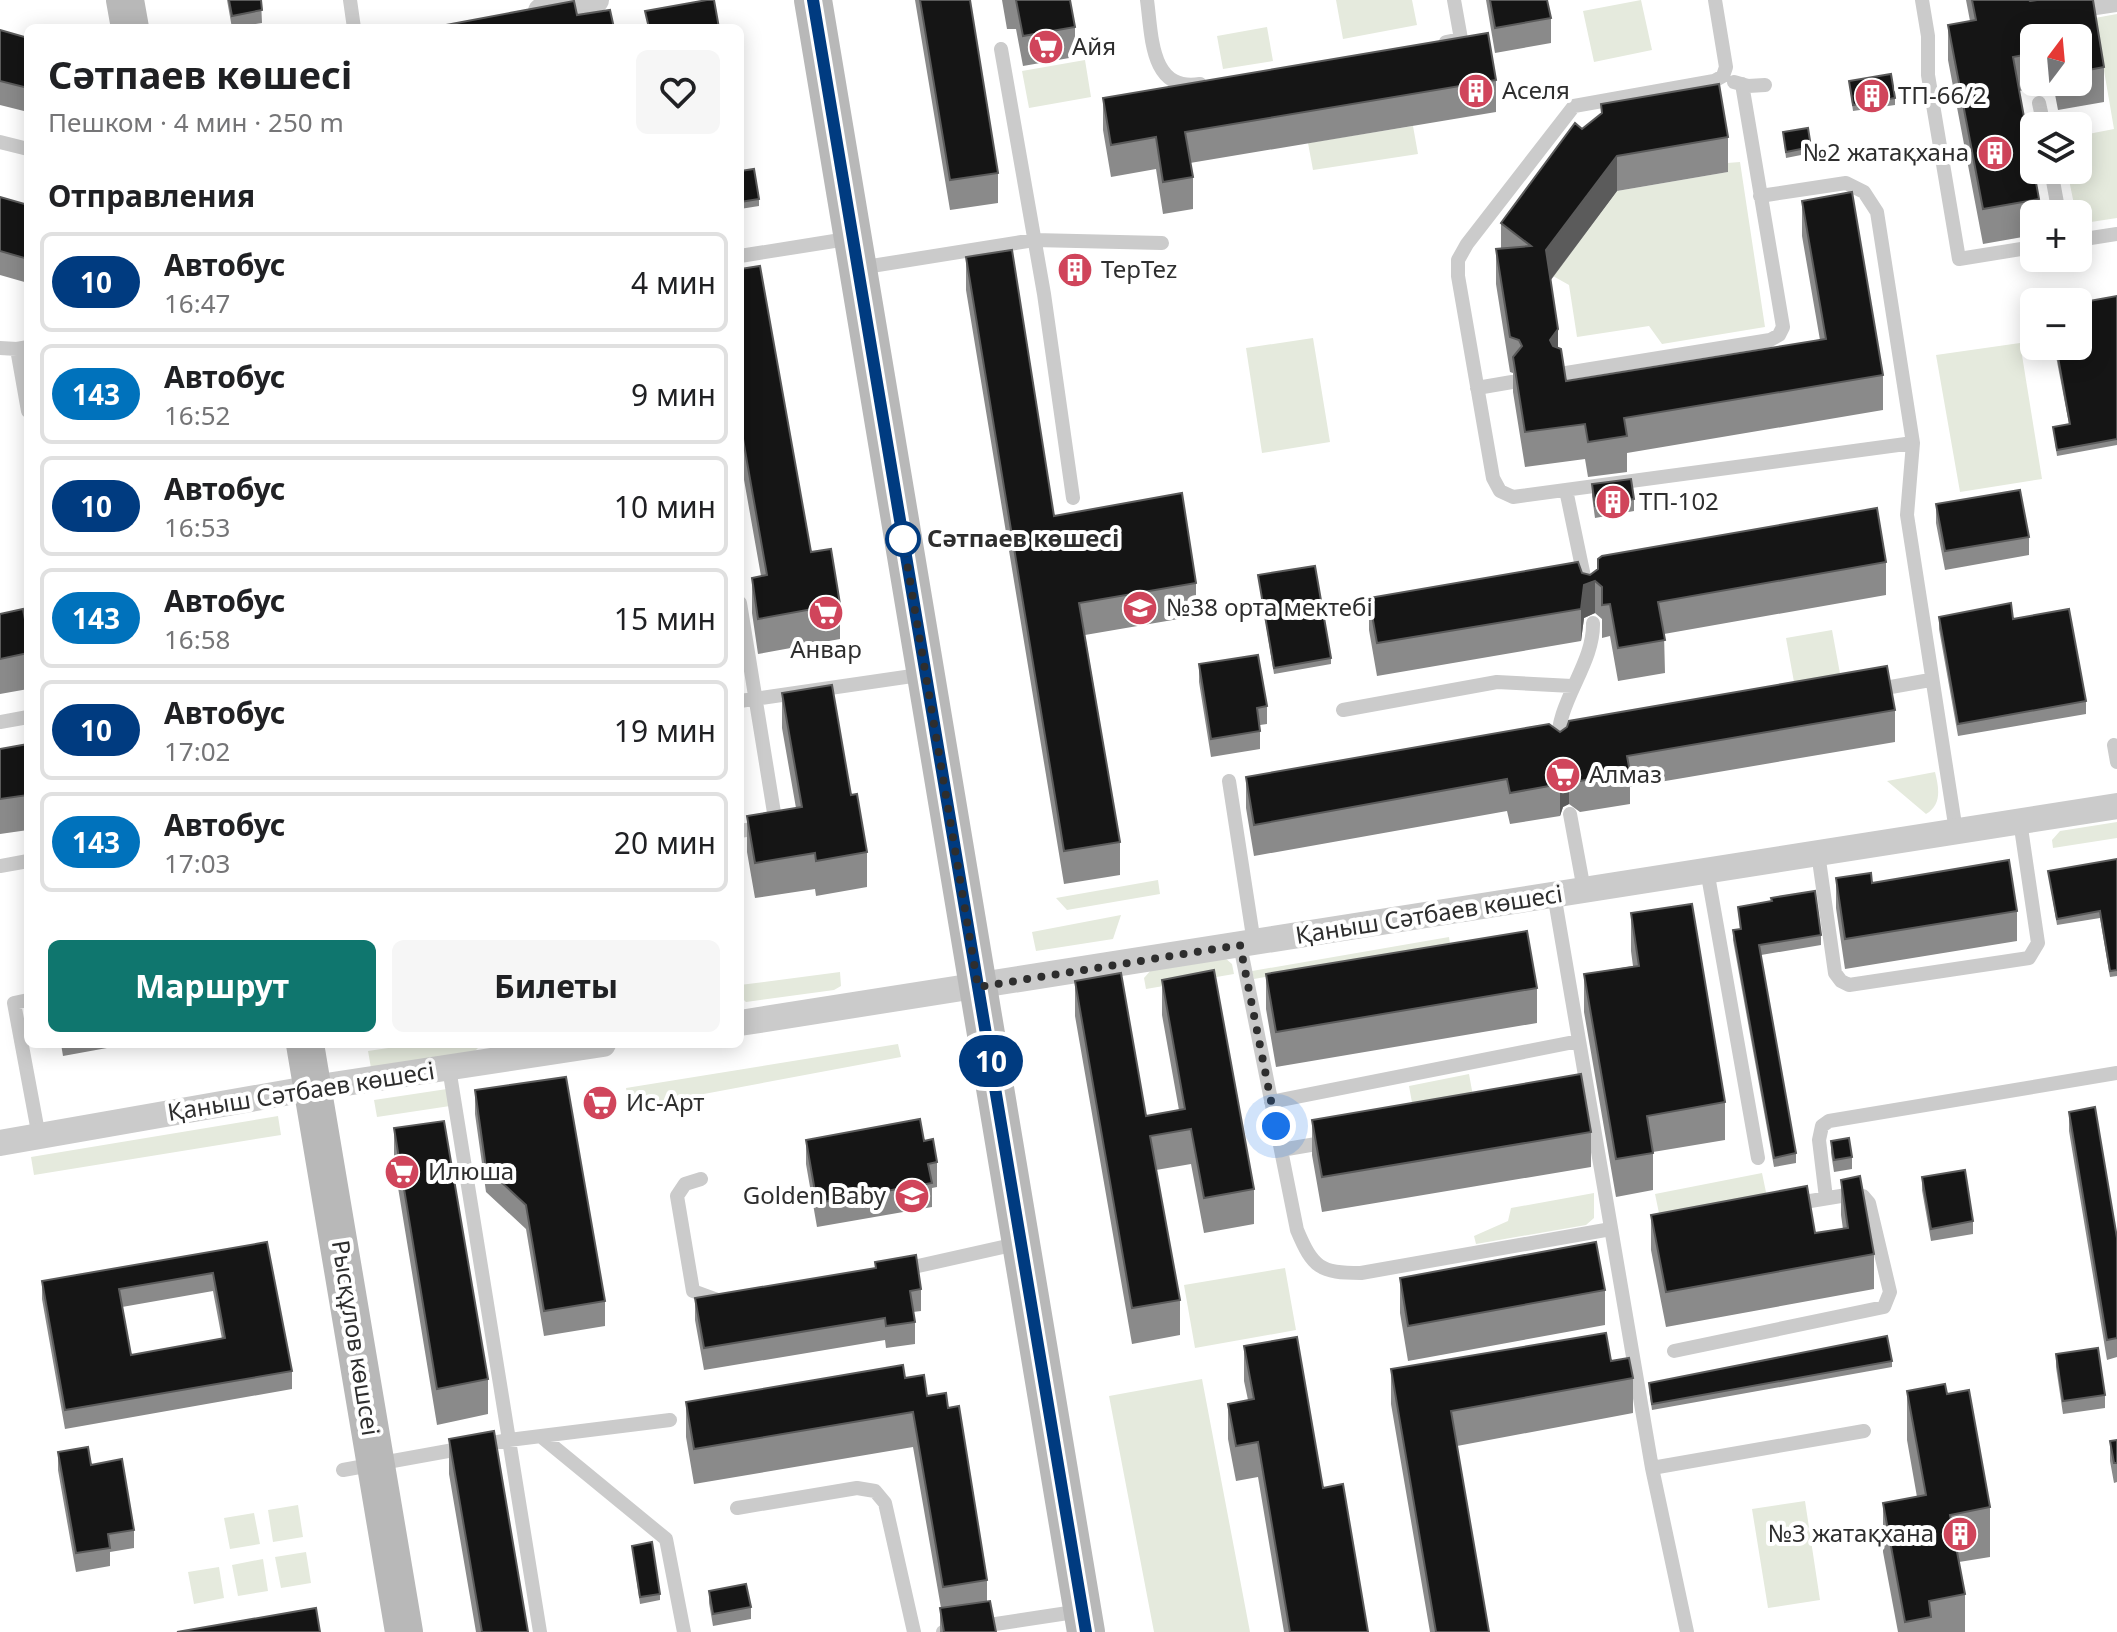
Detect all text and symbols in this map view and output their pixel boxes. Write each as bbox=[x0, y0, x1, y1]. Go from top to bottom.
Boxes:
north arrow bbox=[2020, 24, 2092, 96]
map controls bbox=[2020, 24, 2092, 360]
supermarket icon: Айя bbox=[1027, 28, 1065, 66]
place label: Айя bbox=[1072, 29, 1116, 62]
text: Сәтпаев көшесі bbox=[48, 48, 353, 100]
button: heart bbox=[636, 50, 720, 134]
building icon: Аселя bbox=[1457, 72, 1495, 110]
place label: Аселя bbox=[1502, 73, 1570, 106]
building icon: ТП-66/2 bbox=[1853, 77, 1891, 115]
place label: ТП-66/2 bbox=[1898, 78, 1987, 111]
text: Пешком · 4 мин · 250 m bbox=[48, 104, 344, 140]
button: layers bbox=[2020, 112, 2092, 184]
building icon: №2 жатақхана bbox=[1976, 134, 2014, 172]
place label: №2 жатақхана bbox=[1803, 135, 1969, 168]
text: Отправления bbox=[48, 175, 255, 216]
button: + bbox=[2020, 200, 2092, 272]
text: Автобус bbox=[164, 244, 286, 285]
building icon: TepTez bbox=[1056, 251, 1094, 289]
place label: TepTez bbox=[1101, 252, 1177, 285]
text: 4 мин bbox=[631, 262, 716, 303]
text: 10 bbox=[80, 263, 112, 301]
text: 16:47 bbox=[164, 285, 230, 321]
button: − bbox=[2020, 288, 2092, 360]
text: Автобус bbox=[164, 356, 286, 397]
text: 9 мин bbox=[631, 374, 716, 415]
text: 143 bbox=[72, 375, 120, 413]
text: 16:52 bbox=[164, 397, 230, 433]
text: Автобус bbox=[164, 468, 286, 509]
building icon: ТП-102 bbox=[1594, 483, 1632, 521]
place label: ТП-102 bbox=[1639, 484, 1719, 517]
text: 10 мин bbox=[614, 486, 716, 527]
text: 10 bbox=[80, 487, 112, 525]
text: 16:53 bbox=[164, 509, 230, 545]
place label: Сәтпаев көшесі bbox=[927, 521, 1119, 554]
marker: Сәтпаев көшесі bbox=[886, 522, 920, 556]
text: Автобус bbox=[164, 580, 286, 621]
school or university icon: №38 орта мектебі bbox=[1121, 589, 1159, 627]
place label: №38 орта мектебі bbox=[1166, 590, 1373, 623]
supermarket icon: Анвар bbox=[807, 594, 845, 632]
text: 15 мин bbox=[614, 598, 716, 639]
text: 143 bbox=[72, 599, 120, 637]
text: 16:58 bbox=[164, 621, 230, 657]
place label: Анвар bbox=[790, 632, 862, 665]
text: Автобус bbox=[164, 692, 286, 733]
text: 19 мин bbox=[614, 710, 716, 751]
text: 10 bbox=[80, 711, 112, 749]
text: 17:02 bbox=[164, 733, 230, 769]
supermarket icon: Алмаз bbox=[1544, 756, 1582, 794]
place label: Алмаз bbox=[1589, 757, 1662, 790]
text: Автобус bbox=[164, 804, 286, 845]
text: 20 мин bbox=[614, 822, 716, 863]
text: 143 bbox=[72, 823, 120, 861]
text: 17:03 bbox=[164, 845, 230, 881]
street label: Қаныш Сәтбаев көшесі bbox=[1293, 876, 1565, 951]
button: Маршрут bbox=[48, 940, 376, 1032]
button: Билеты bbox=[392, 940, 720, 1032]
line badge: 10 bbox=[955, 1035, 1027, 1087]
text: 10 bbox=[975, 1042, 1007, 1080]
street label: Қаныш Сәтбаев көшесі bbox=[165, 1053, 437, 1128]
supermarket icon: Ис-Арт bbox=[581, 1084, 619, 1122]
place label: Ис-Арт bbox=[626, 1085, 705, 1118]
your location bbox=[1256, 1106, 1296, 1146]
supermarket icon: Илюша bbox=[383, 1153, 421, 1191]
place label: Илюша bbox=[428, 1154, 514, 1187]
school or university icon: Golden Baby bbox=[893, 1177, 931, 1215]
place label: Golden Baby bbox=[743, 1178, 887, 1211]
street label: Рысқұлов көшсеі bbox=[325, 1238, 388, 1438]
building icon: №3 жатақхана bbox=[1941, 1515, 1979, 1553]
place label: №3 жатақхана bbox=[1768, 1516, 1934, 1549]

